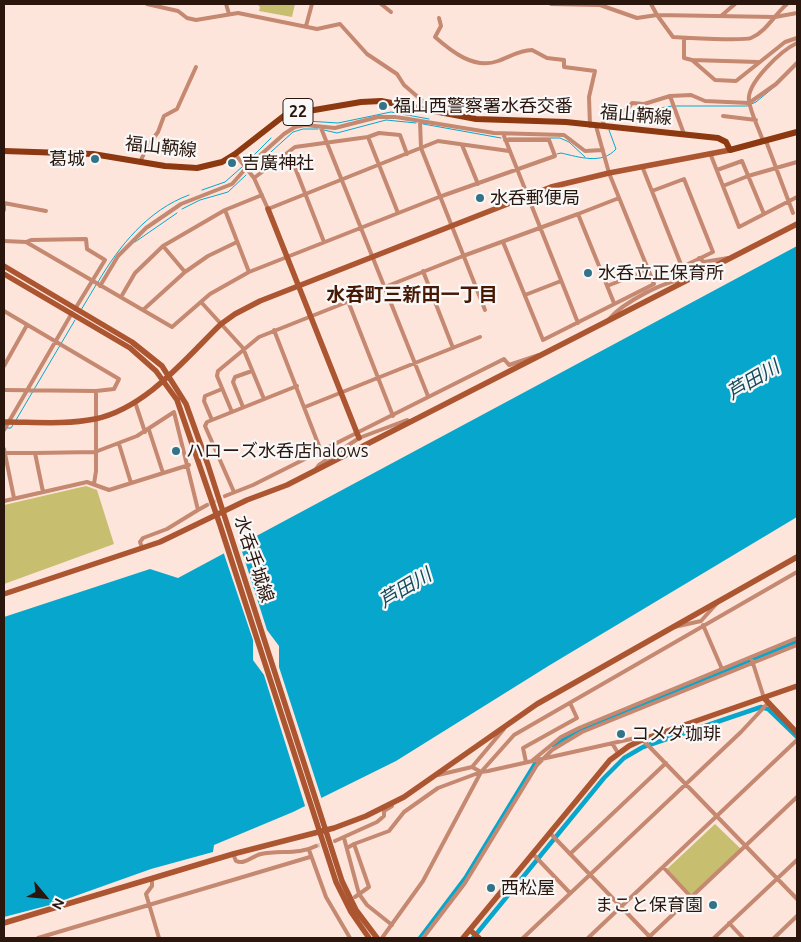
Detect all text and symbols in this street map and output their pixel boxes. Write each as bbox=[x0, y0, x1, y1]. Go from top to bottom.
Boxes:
place label: 福山西警察署水呑交番 bbox=[393, 95, 573, 117]
road number: 22 bbox=[283, 98, 313, 125]
marker: 福山西警察署水呑交番 bbox=[377, 100, 389, 112]
street label: 福山鞆線 bbox=[599, 101, 673, 129]
street label: 福山鞆線 bbox=[124, 132, 198, 162]
place label: 葛城 bbox=[49, 148, 85, 170]
place label: 吉廣神社 bbox=[242, 152, 314, 174]
marker: 葛城 bbox=[89, 153, 101, 165]
marker: 吉廣神社 bbox=[226, 157, 238, 169]
place label: 水呑郵便局 bbox=[490, 187, 580, 209]
marker: 水呑郵便局 bbox=[474, 192, 486, 204]
place label: 水呑立正保育所 bbox=[598, 262, 724, 284]
marker: 水呑立正保育所 bbox=[582, 267, 594, 279]
district label: 水呑町三新田一丁目 bbox=[327, 284, 497, 306]
water label: 芦田川 bbox=[723, 356, 783, 404]
place label: ハローズ水呑店halows bbox=[186, 440, 369, 462]
marker: ハローズ水呑店halows bbox=[170, 445, 182, 457]
street label: 水呑手城線 bbox=[230, 513, 278, 605]
water label: 芦田川 bbox=[375, 564, 435, 612]
place label: コメダ珈琲 bbox=[631, 723, 721, 745]
marker: コメダ珈琲 bbox=[615, 728, 627, 740]
north arrow bbox=[20, 872, 70, 922]
place label: 西松屋 bbox=[501, 877, 555, 899]
marker: 西松屋 bbox=[485, 882, 497, 894]
place label: まこと保育園 bbox=[595, 894, 703, 916]
text: N bbox=[49, 896, 68, 912]
marker: まこと保育園 bbox=[707, 899, 719, 911]

